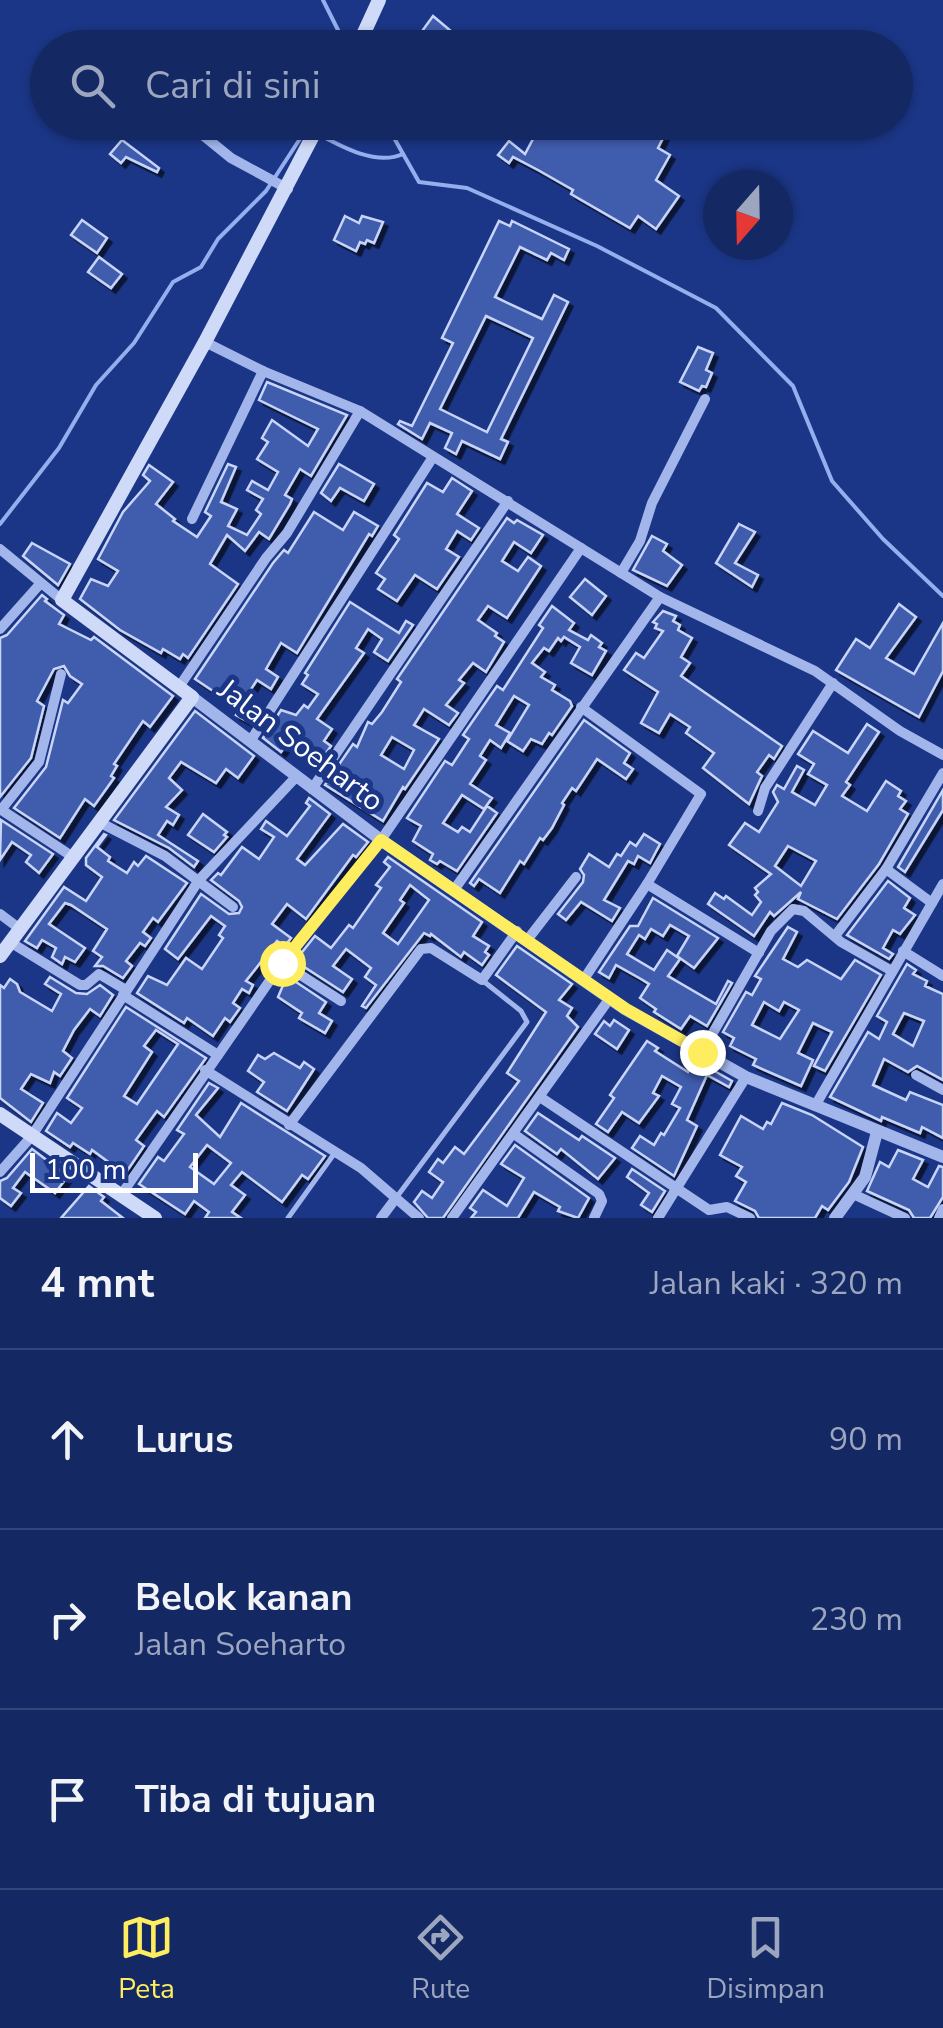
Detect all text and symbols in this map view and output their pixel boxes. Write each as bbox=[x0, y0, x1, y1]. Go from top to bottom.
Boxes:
search box bbox=[30, 30, 913, 140]
icon: search bbox=[65, 58, 120, 113]
text: Cari di sini bbox=[145, 60, 321, 111]
north arrow bbox=[703, 170, 793, 260]
street label: Jalan Soeharto bbox=[209, 669, 392, 821]
route start bbox=[260, 941, 306, 987]
route end bbox=[680, 1030, 726, 1076]
scale bar bbox=[30, 1148, 198, 1192]
text: 100 m bbox=[45, 1151, 127, 1189]
text: 4 mnt bbox=[40, 1255, 154, 1312]
text: Jalan kaki · 320 m bbox=[650, 1262, 903, 1305]
icon: ahead bbox=[40, 1412, 95, 1467]
text: Lurus bbox=[135, 1414, 233, 1465]
text: 90 m bbox=[829, 1418, 903, 1461]
text: Belok kanan bbox=[135, 1572, 352, 1623]
icon: right bbox=[40, 1592, 95, 1647]
text: 230 m bbox=[810, 1598, 903, 1641]
text: Jalan Soeharto bbox=[135, 1623, 346, 1666]
icon: arrive bbox=[40, 1772, 95, 1827]
text: Tiba di tujuan bbox=[135, 1774, 376, 1825]
tab: Peta bbox=[118, 1910, 175, 2008]
tab: Rute bbox=[411, 1910, 470, 2008]
tab: Disimpan bbox=[707, 1910, 825, 2008]

